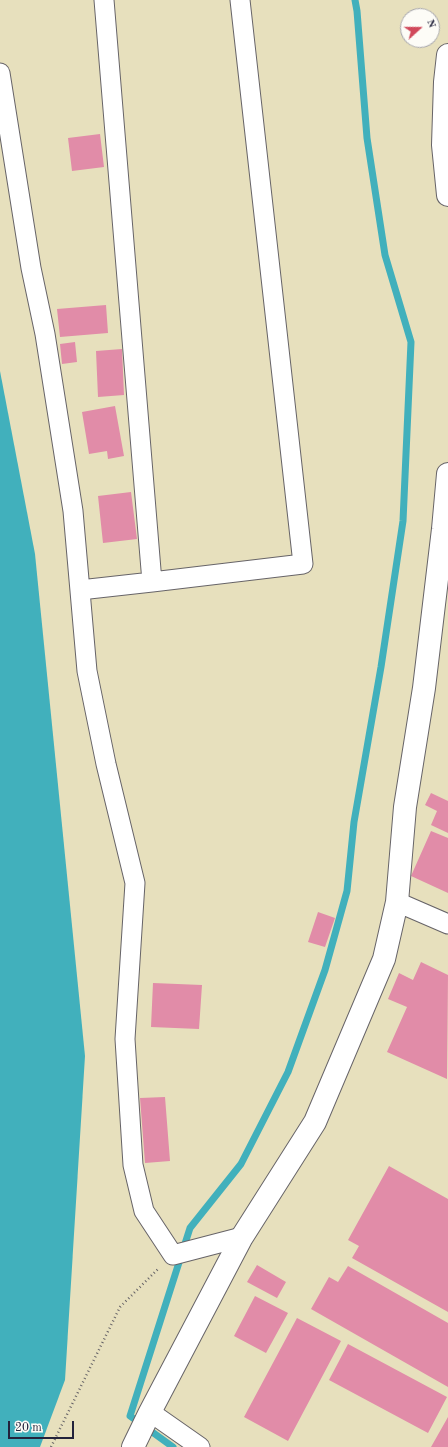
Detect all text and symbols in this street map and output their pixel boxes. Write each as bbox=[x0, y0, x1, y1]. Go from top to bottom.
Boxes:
north arrow bbox=[400, 8, 440, 48]
text: N bbox=[424, 18, 437, 30]
scale bar bbox=[10, 1413, 76, 1439]
text: 20 m bbox=[15, 1422, 42, 1434]

